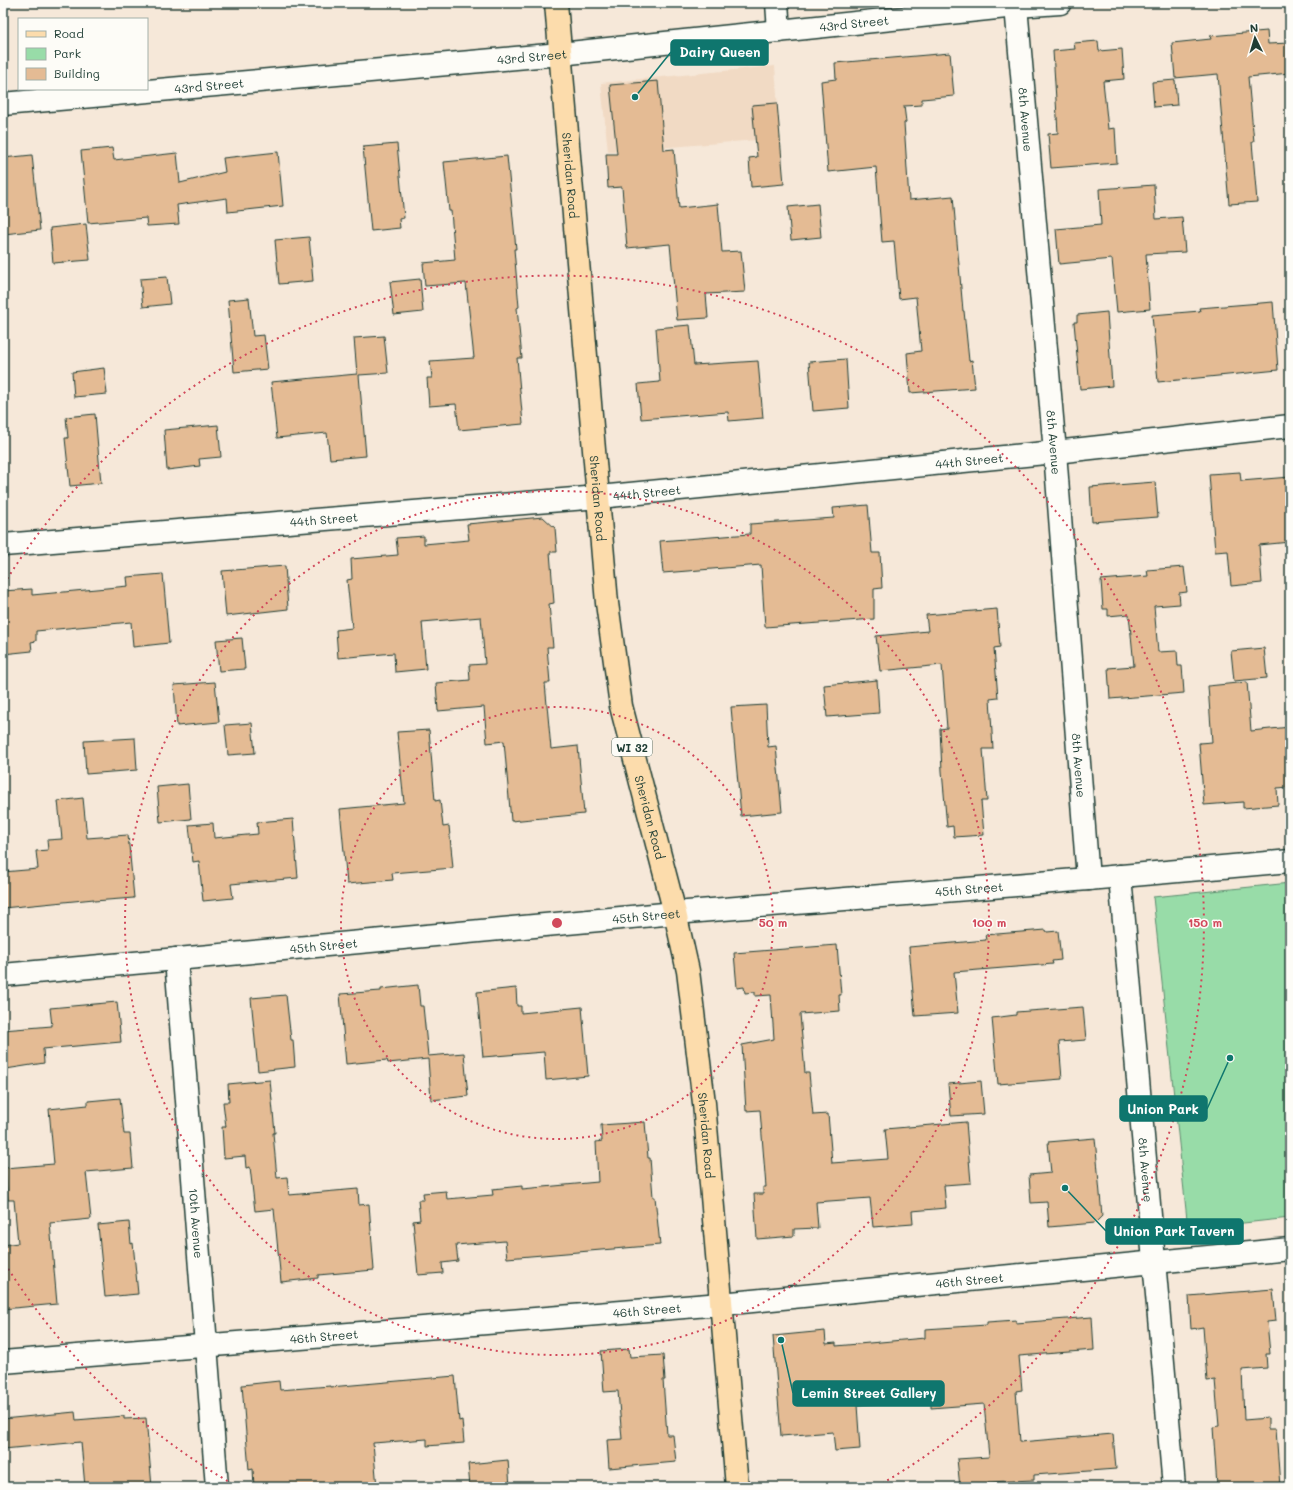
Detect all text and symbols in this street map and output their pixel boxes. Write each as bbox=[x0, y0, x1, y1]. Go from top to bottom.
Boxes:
street label: 43rd Street bbox=[819, 11, 890, 35]
legend bbox=[18, 18, 148, 90]
north arrow bbox=[1235, 18, 1275, 58]
text: N bbox=[1249, 20, 1259, 35]
text: Road bbox=[54, 25, 84, 41]
callout: Dairy Queen bbox=[671, 40, 768, 65]
text: Dairy Queen bbox=[679, 43, 761, 61]
text: Park bbox=[54, 45, 81, 61]
street label: 43rd Street bbox=[496, 45, 567, 68]
text: Building bbox=[54, 65, 100, 81]
street label: 43rd Street bbox=[174, 74, 245, 97]
street label: 8th Avenue bbox=[1015, 87, 1037, 153]
street label: Sheridan Road bbox=[559, 132, 582, 219]
street label: 8th Avenue bbox=[1043, 409, 1065, 475]
street label: 44th Street bbox=[935, 449, 1004, 472]
street label: Sheridan Road bbox=[586, 455, 610, 542]
street label: 44th Street bbox=[612, 481, 682, 504]
street label: 44th Street bbox=[289, 508, 359, 530]
street label: 8th Avenue bbox=[1069, 732, 1090, 798]
road number: WI 32 bbox=[612, 738, 652, 756]
street label: Sheridan Road bbox=[631, 773, 669, 861]
street label: 45th Street bbox=[935, 878, 1004, 900]
street label: 45th Street bbox=[612, 905, 681, 927]
text: 50 m bbox=[759, 914, 787, 930]
text: 100 m bbox=[972, 914, 1006, 930]
text: 150 m bbox=[1188, 914, 1222, 930]
centre of rings bbox=[550, 916, 564, 930]
street label: 45th Street bbox=[289, 934, 358, 957]
street label: Sheridan Road bbox=[695, 1092, 718, 1179]
callout: Union Park bbox=[1120, 1096, 1207, 1121]
text: Union Park bbox=[1127, 1100, 1199, 1117]
street label: 8th Avenue bbox=[1135, 1137, 1157, 1203]
street label: 10th Avenue bbox=[186, 1188, 207, 1259]
callout: Union Park Tavern bbox=[1106, 1219, 1243, 1244]
text: Union Park Tavern bbox=[1113, 1222, 1235, 1239]
street label: 46th Street bbox=[935, 1269, 1004, 1291]
street label: 46th Street bbox=[612, 1299, 682, 1321]
street label: 46th Street bbox=[289, 1325, 359, 1347]
callout: Lemin Street Gallery bbox=[793, 1381, 944, 1406]
text: Lemin Street Gallery bbox=[801, 1384, 937, 1402]

